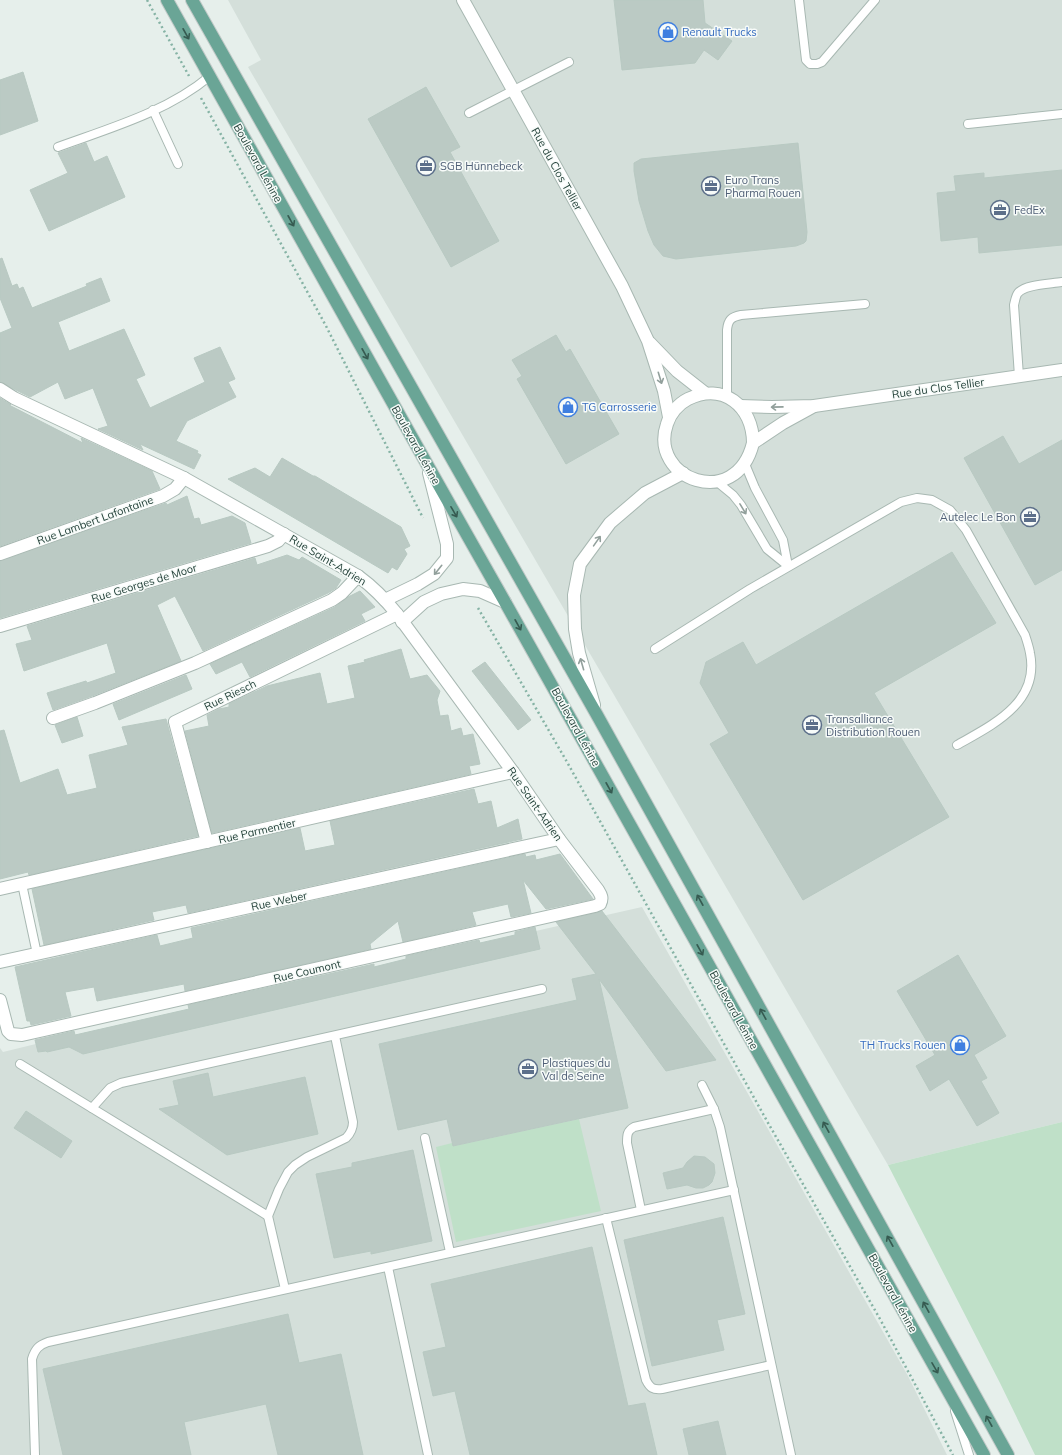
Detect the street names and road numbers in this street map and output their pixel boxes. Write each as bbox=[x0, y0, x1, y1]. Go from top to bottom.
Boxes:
street label: Boulevard Lénine bbox=[231, 121, 285, 205]
street label: Rue du Clos Tellier bbox=[528, 125, 586, 213]
street label: Rue du Clos Tellier bbox=[891, 375, 985, 401]
street label: Boulevard Lénine bbox=[389, 403, 443, 487]
street label: Rue Lambert Lafontaine bbox=[35, 492, 155, 548]
street label: Rue Saint-Adrien bbox=[287, 532, 369, 588]
street label: Rue Georges de Moor bbox=[90, 560, 198, 606]
street label: Rue Riesch bbox=[202, 676, 258, 714]
street label: Boulevard Lénine bbox=[549, 685, 603, 769]
street label: Rue Saint-Adrien bbox=[504, 764, 566, 844]
street label: Rue Parmentier bbox=[217, 815, 297, 847]
street label: Rue Weber bbox=[250, 888, 308, 914]
street label: Rue Coumont bbox=[272, 956, 342, 986]
street label: Boulevard Lénine bbox=[707, 968, 761, 1052]
street label: Boulevard Lénine bbox=[866, 1251, 920, 1335]

